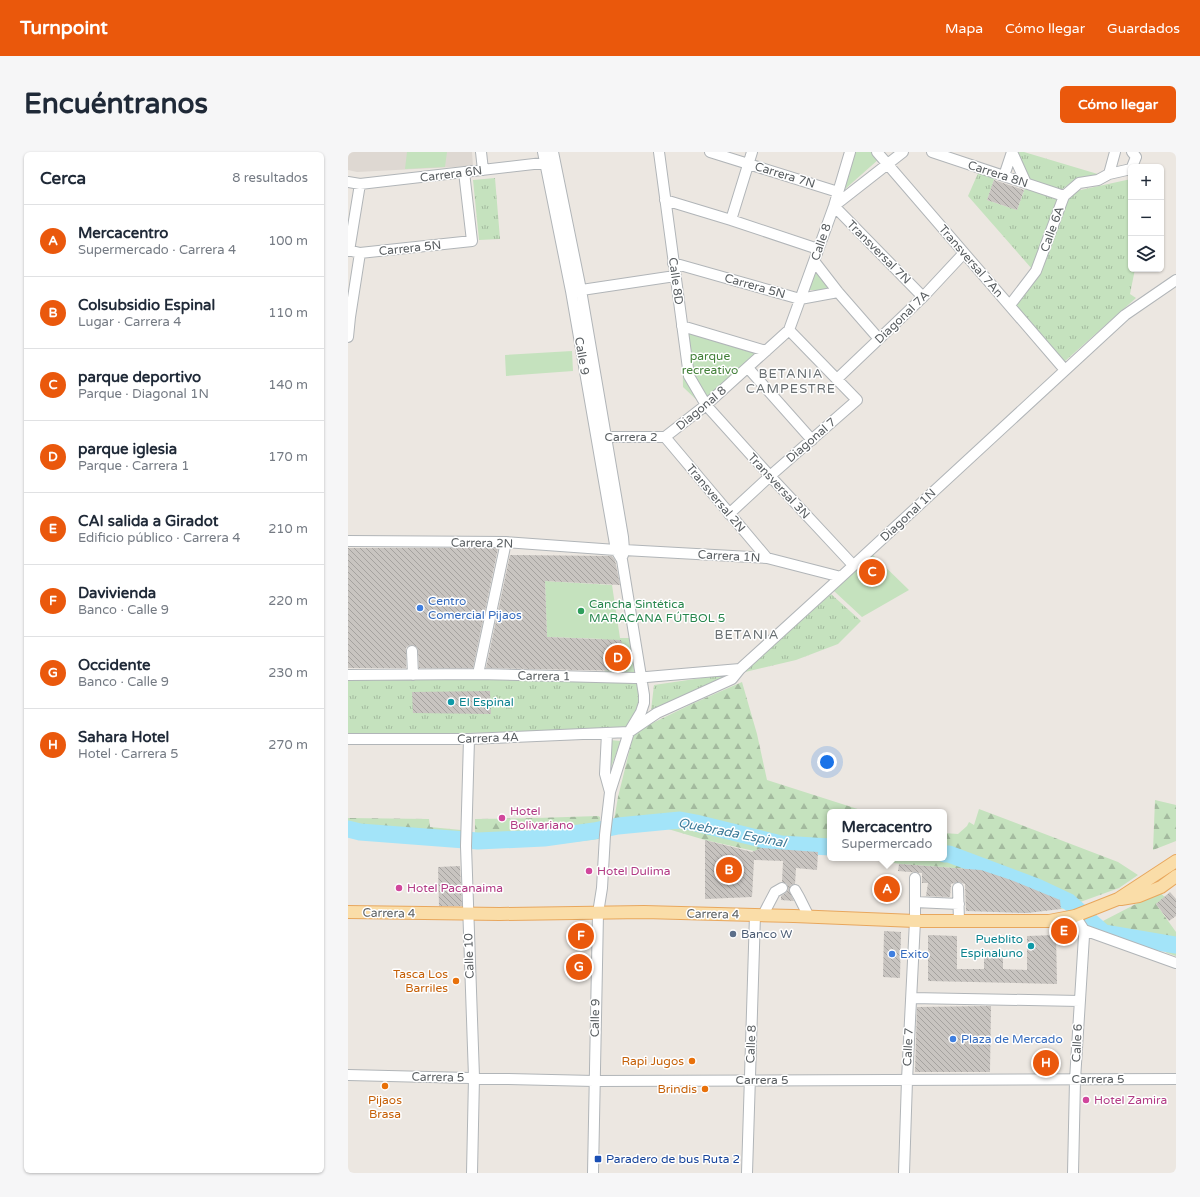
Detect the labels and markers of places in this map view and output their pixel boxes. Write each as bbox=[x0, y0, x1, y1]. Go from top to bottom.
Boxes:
pin: C bbox=[859, 557, 885, 587]
place label: Centro Comercial Pijaos bbox=[428, 594, 522, 622]
place label: Cancha Sintética MARACANA FÚTBOL 5 bbox=[589, 597, 725, 625]
marker: Centro Comercial Pijaos bbox=[415, 603, 425, 613]
marker: Cancha Sintética MARACANA FÚTBOL 5 bbox=[576, 606, 586, 616]
pin: D bbox=[605, 643, 631, 673]
place label: El Espinal bbox=[459, 695, 514, 709]
marker: El Espinal bbox=[446, 697, 456, 707]
place label: Hotel Bolivariano bbox=[510, 804, 574, 832]
marker: Hotel Bolivariano bbox=[497, 813, 507, 823]
pin: B bbox=[716, 855, 742, 885]
place label: Hotel Dulima bbox=[597, 864, 671, 878]
marker: Hotel Dulima bbox=[584, 866, 594, 876]
pin: A bbox=[874, 874, 900, 904]
place label: Hotel Pacanaima bbox=[407, 881, 503, 895]
marker: Hotel Pacanaima bbox=[394, 883, 404, 893]
pin: E bbox=[1051, 916, 1077, 946]
pin: F bbox=[568, 921, 594, 951]
place label: Banco W bbox=[741, 927, 792, 941]
marker: Banco W bbox=[728, 929, 738, 939]
place label: Pueblito Espinaluno bbox=[960, 932, 1023, 960]
marker: Pueblito Espinaluno bbox=[1026, 941, 1036, 951]
place label: Exito bbox=[900, 947, 929, 961]
marker: Exito bbox=[887, 949, 897, 959]
pin: G bbox=[566, 952, 592, 982]
place label: Tasca Los Barriles bbox=[393, 967, 448, 995]
marker: Tasca Los Barriles bbox=[451, 976, 461, 986]
place label: Plaza de Mercado bbox=[961, 1032, 1063, 1046]
marker: Plaza de Mercado bbox=[948, 1034, 958, 1044]
pin: H bbox=[1033, 1048, 1059, 1078]
place label: Rapi Jugos bbox=[622, 1054, 684, 1068]
marker: Rapi Jugos bbox=[687, 1056, 697, 1066]
marker: Pijaos Brasa bbox=[380, 1081, 390, 1091]
place label: Brindis bbox=[658, 1082, 697, 1096]
marker: Brindis bbox=[700, 1084, 710, 1094]
place label: Pijaos Brasa bbox=[368, 1093, 402, 1121]
place label: Hotel Zamira bbox=[1094, 1093, 1167, 1107]
marker: Hotel Zamira bbox=[1081, 1095, 1091, 1105]
place label: Paradero de bus Ruta 2 bbox=[606, 1152, 740, 1166]
marker: Paradero de bus Ruta 2 bbox=[593, 1154, 603, 1164]

